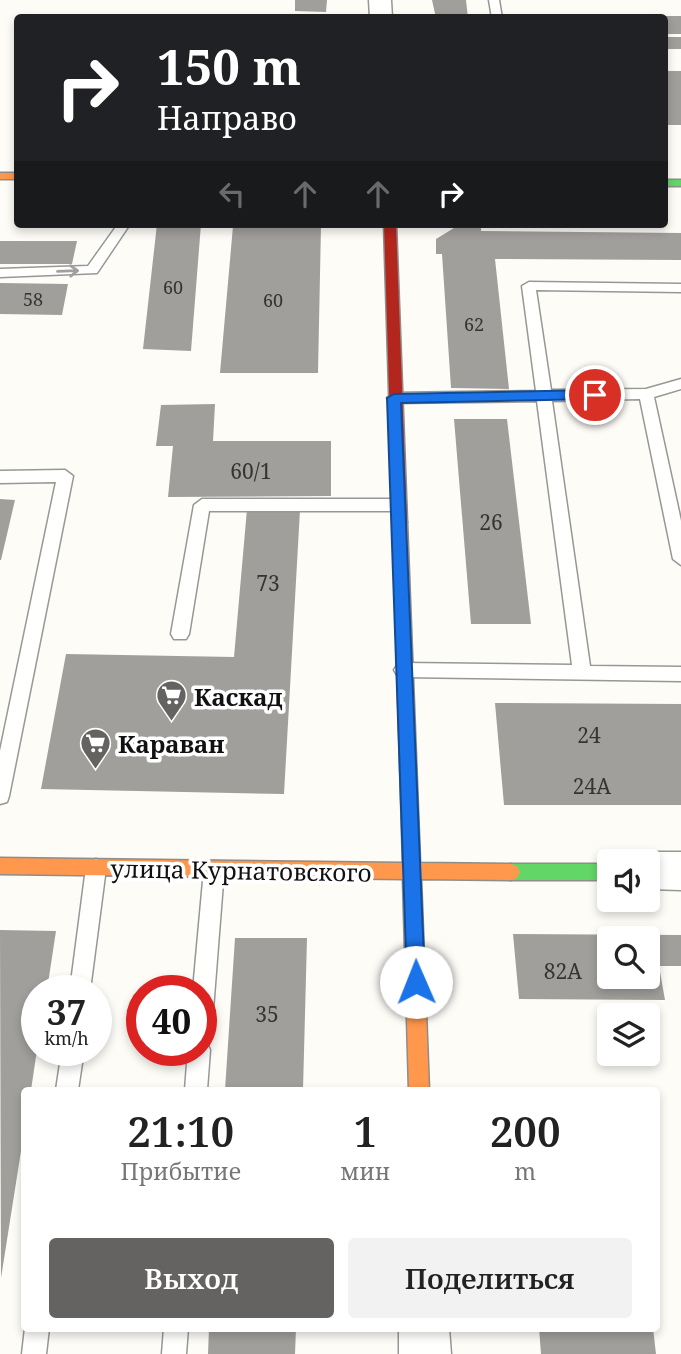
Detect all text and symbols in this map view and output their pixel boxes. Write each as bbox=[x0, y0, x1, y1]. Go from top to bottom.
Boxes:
text: 150 m bbox=[157, 33, 301, 99]
icon: right bbox=[42, 42, 133, 133]
text: Направо bbox=[157, 96, 297, 139]
icon: left bbox=[213, 175, 251, 213]
icon: ahead bbox=[286, 175, 324, 213]
icon: ahead bbox=[359, 175, 397, 213]
icon: right bbox=[432, 175, 470, 213]
one-way arrow bbox=[56, 264, 79, 277]
house number: 60 bbox=[163, 275, 183, 299]
house number: 58 bbox=[23, 287, 43, 311]
house number: 60 bbox=[263, 288, 283, 312]
house number: 62 bbox=[464, 312, 484, 336]
pin bbox=[565, 365, 625, 425]
icon: arrive bbox=[576, 376, 614, 414]
house number: 60/1 bbox=[230, 457, 272, 485]
house number: 26 bbox=[479, 508, 503, 536]
house number: 73 bbox=[256, 569, 280, 597]
supermarket icon: Каскад bbox=[154, 679, 188, 723]
place label: Каскад bbox=[194, 680, 282, 713]
house number: 24 bbox=[577, 721, 601, 749]
supermarket icon: Караван bbox=[78, 726, 112, 770]
place label: Караван bbox=[118, 727, 224, 760]
house number: 24А bbox=[573, 772, 611, 800]
map controls bbox=[597, 849, 660, 1066]
button: sound bbox=[597, 849, 660, 912]
street label: улица Курнатовского bbox=[110, 851, 372, 889]
button: search bbox=[597, 926, 660, 989]
position arrow bbox=[379, 945, 453, 1019]
house number: 82А bbox=[544, 957, 582, 985]
speed limit sign: 40 bbox=[126, 975, 217, 1066]
text: 37 bbox=[47, 988, 86, 1035]
house number: 35 bbox=[255, 1000, 279, 1028]
button: layers bbox=[597, 1003, 660, 1066]
text: km/h bbox=[44, 1026, 89, 1050]
text: 21:10 bbox=[127, 1102, 234, 1159]
text: 1 bbox=[353, 1102, 377, 1159]
text: 200 bbox=[490, 1102, 561, 1159]
text: Прибытие bbox=[120, 1155, 241, 1187]
text: мин bbox=[340, 1155, 390, 1187]
text: m bbox=[514, 1155, 536, 1187]
button: Выход bbox=[49, 1238, 334, 1318]
button: Поделиться bbox=[348, 1238, 632, 1318]

